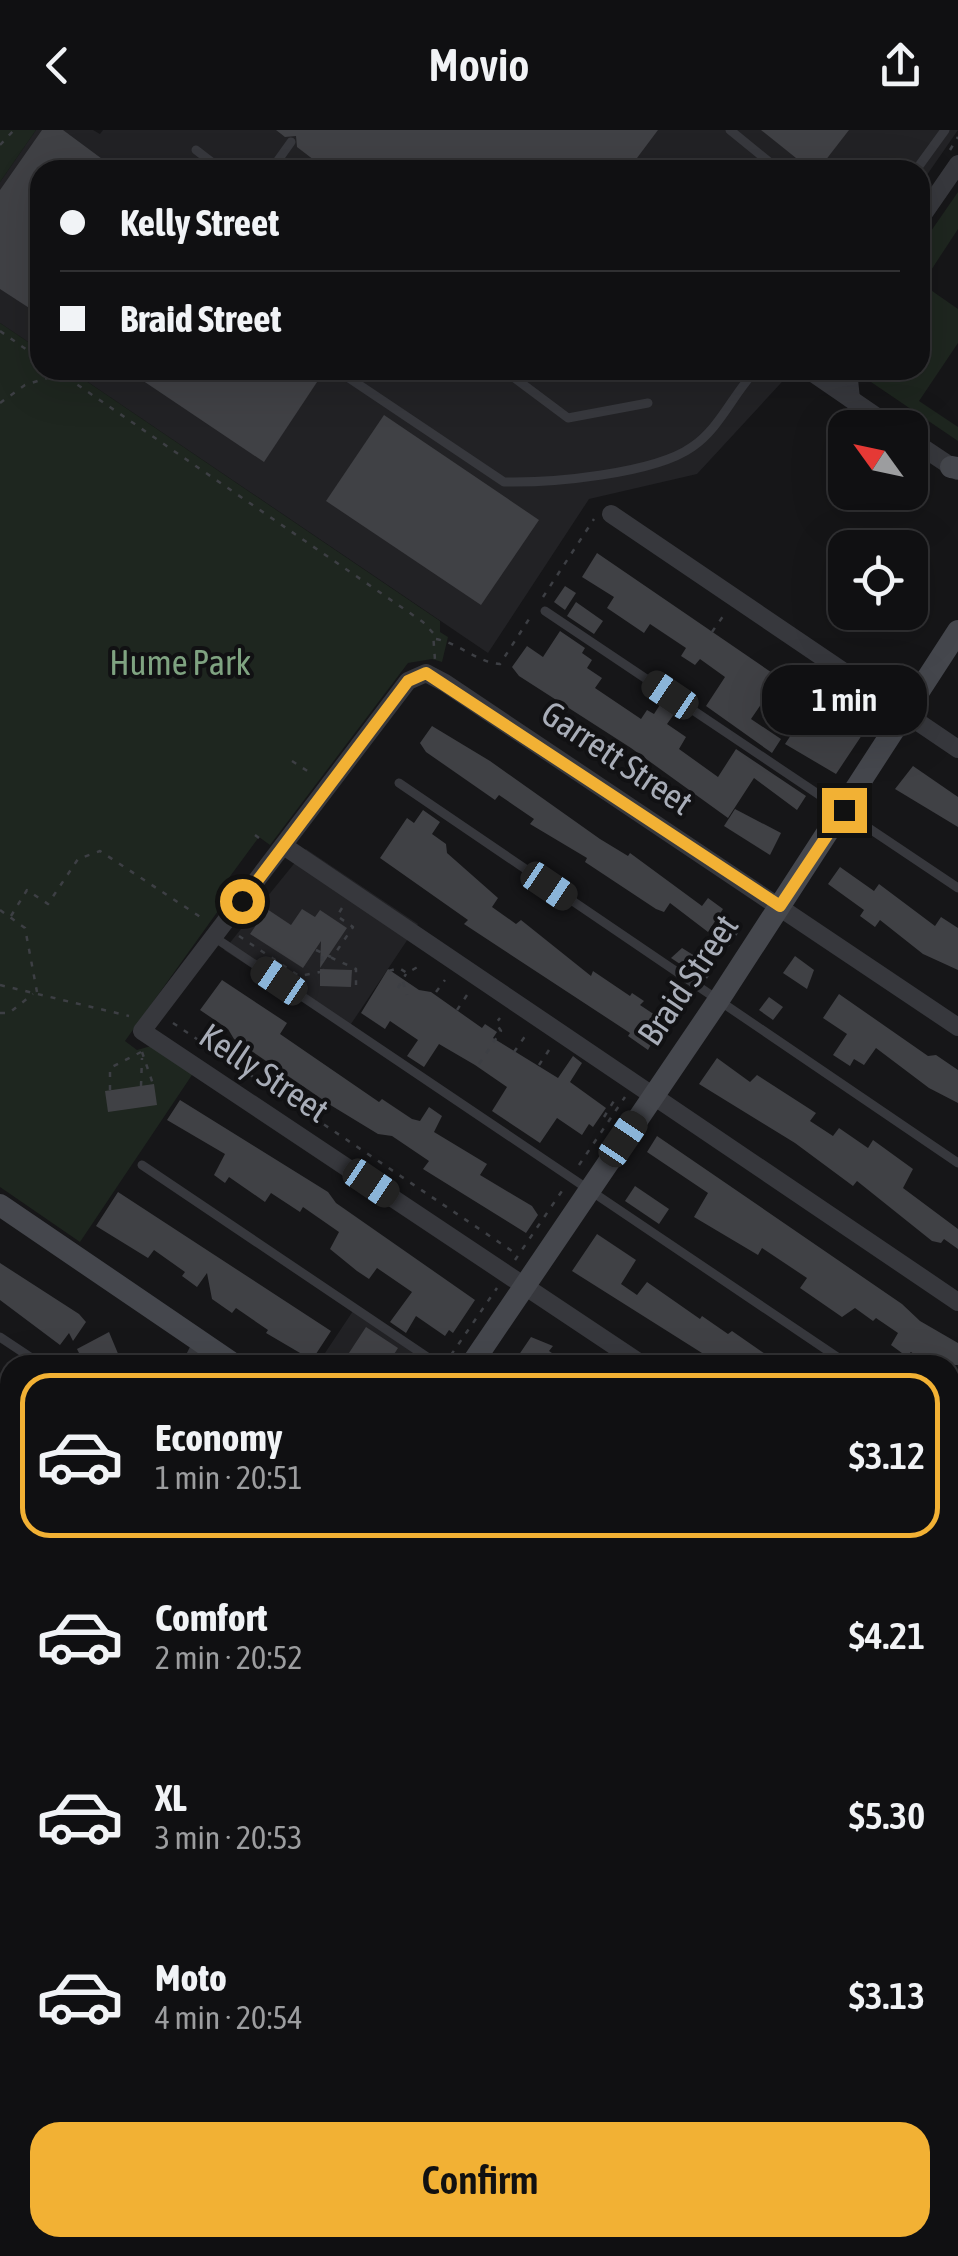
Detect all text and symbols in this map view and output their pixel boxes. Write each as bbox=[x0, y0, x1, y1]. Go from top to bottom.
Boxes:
icon: back bbox=[30, 38, 85, 93]
icon: share bbox=[873, 38, 928, 93]
text: Movio bbox=[429, 39, 529, 91]
text: Kelly Street bbox=[120, 201, 279, 244]
text: Braid Street bbox=[120, 297, 281, 340]
north arrow bbox=[828, 410, 928, 510]
map controls bbox=[828, 410, 928, 630]
button: locate bbox=[828, 530, 928, 630]
park label: Hume Park bbox=[109, 642, 251, 682]
callout: 1 min bbox=[762, 665, 926, 735]
car bbox=[637, 666, 703, 724]
text: 1 min bbox=[812, 681, 877, 718]
street label: Garrett Street bbox=[535, 692, 701, 822]
route end bbox=[822, 788, 867, 833]
car bbox=[516, 857, 582, 915]
route start bbox=[220, 879, 265, 924]
street label: Braid Street bbox=[629, 907, 745, 1052]
car bbox=[246, 952, 312, 1010]
street label: Kelly Street bbox=[193, 1015, 336, 1130]
car bbox=[594, 1106, 652, 1172]
car bbox=[338, 1154, 404, 1212]
icon: car bbox=[35, 1411, 125, 1501]
text: Economy bbox=[155, 1416, 282, 1459]
text: $3.12 bbox=[849, 1434, 925, 1477]
text: 1 min · 20:51 bbox=[155, 1459, 302, 1496]
icon: car bbox=[35, 1591, 125, 1681]
text: Comfort bbox=[155, 1596, 267, 1639]
text: $4.21 bbox=[849, 1614, 925, 1657]
text: 2 min · 20:52 bbox=[155, 1639, 302, 1676]
icon: car bbox=[35, 1771, 125, 1861]
text: XL bbox=[155, 1776, 187, 1819]
text: $5.30 bbox=[849, 1794, 925, 1837]
text: 3 min · 20:53 bbox=[155, 1819, 302, 1856]
icon: car bbox=[35, 1951, 125, 2041]
text: Moto bbox=[155, 1956, 227, 1999]
text: $3.13 bbox=[849, 1974, 925, 2017]
text: 4 min · 20:54 bbox=[155, 1999, 302, 2036]
button: Confirm bbox=[30, 2122, 930, 2237]

